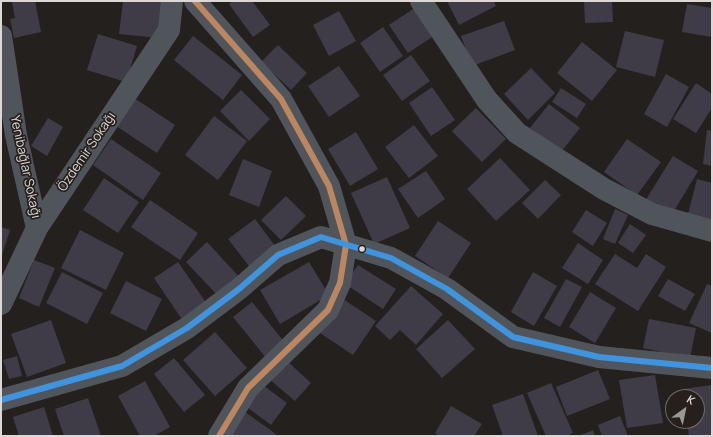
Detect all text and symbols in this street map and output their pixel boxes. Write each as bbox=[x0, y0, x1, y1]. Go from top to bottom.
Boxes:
street label: Özdemir Sokağı bbox=[55, 109, 119, 195]
street label: Yenibağlar Sokağı bbox=[6, 114, 44, 220]
unlabelled marker bbox=[357, 244, 367, 254]
north arrow bbox=[665, 389, 705, 429]
text: K bbox=[684, 391, 698, 408]

